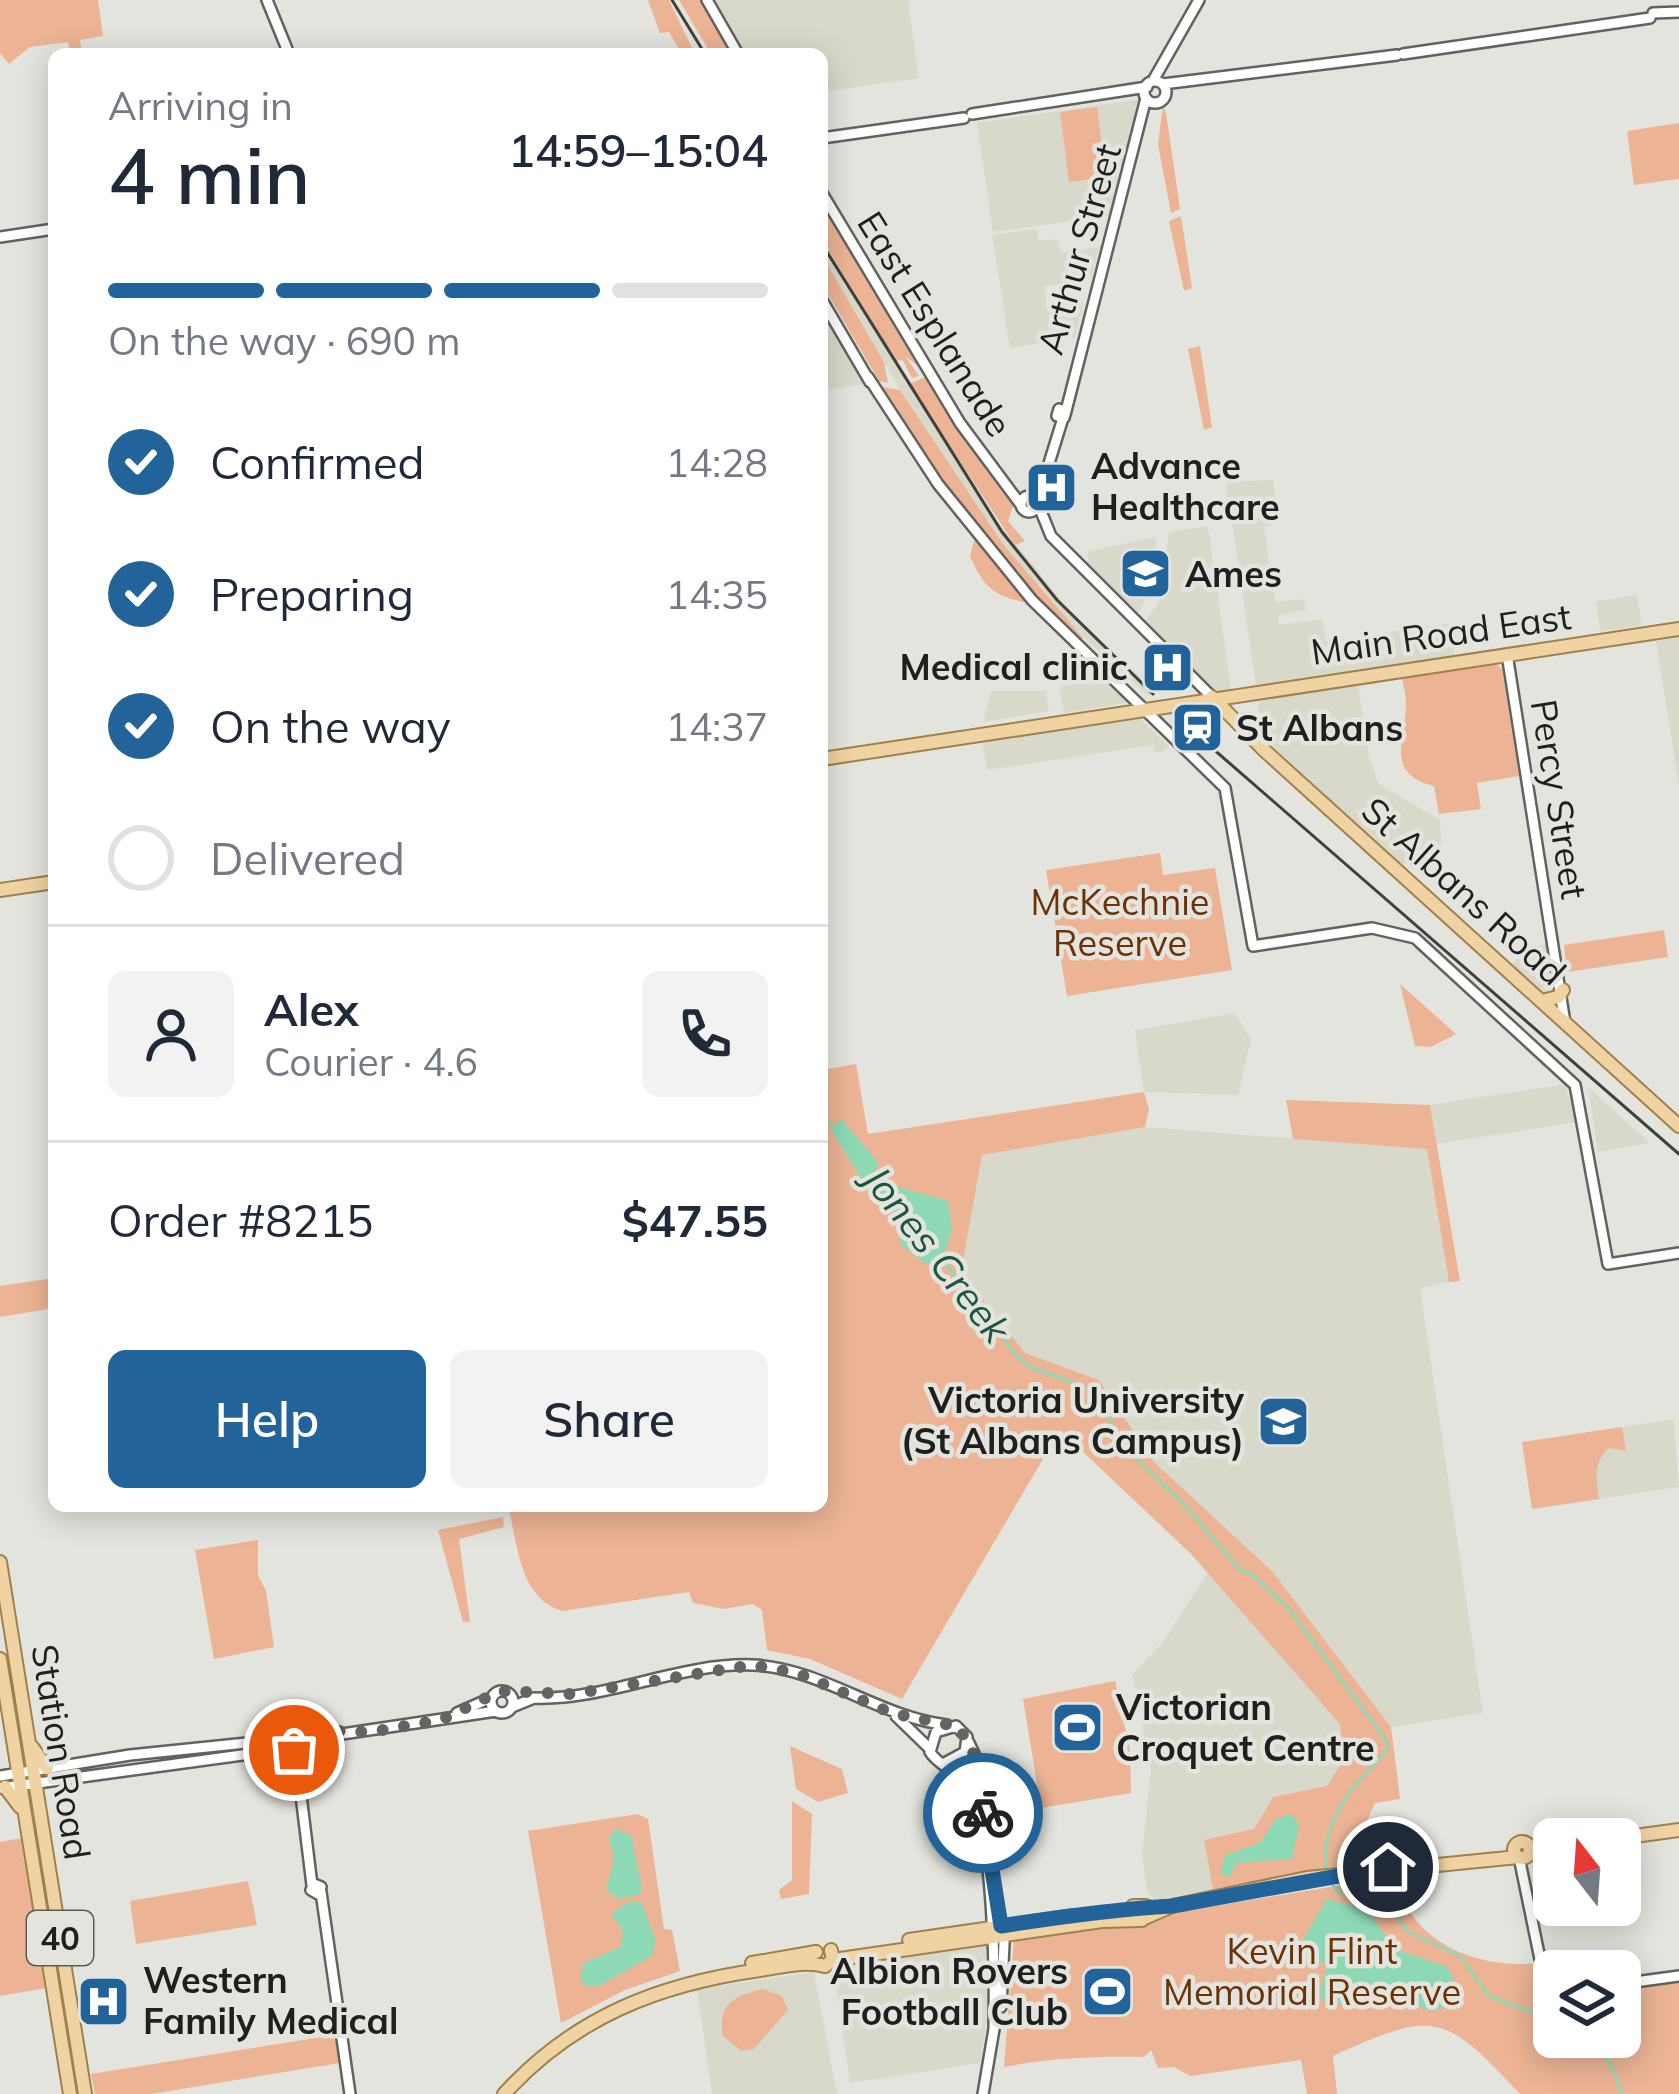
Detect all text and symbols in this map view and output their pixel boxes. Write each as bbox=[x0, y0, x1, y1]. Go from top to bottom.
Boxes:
text: Arriving in bbox=[108, 81, 293, 130]
text: 14:59–15:04 bbox=[508, 122, 768, 178]
text: 4 min bbox=[108, 126, 311, 224]
street label: Arthur Street bbox=[1027, 138, 1130, 359]
street label: East Esplanade bbox=[848, 203, 1022, 444]
text: On the way · 690 m bbox=[108, 316, 460, 365]
icon: check bbox=[108, 429, 174, 495]
text: Confirmed bbox=[210, 434, 424, 490]
text: 14:28 bbox=[666, 438, 768, 487]
place label: Advance Healthcare bbox=[1091, 443, 1280, 529]
hospital icon: Advance Healthcare bbox=[1024, 459, 1080, 515]
school or university icon: Ames bbox=[1118, 546, 1174, 602]
place label: Ames bbox=[1185, 551, 1282, 596]
icon: check bbox=[108, 561, 174, 627]
text: Preparing bbox=[210, 566, 414, 622]
text: 14:35 bbox=[666, 570, 768, 619]
street label: Main Road East bbox=[1308, 593, 1574, 674]
hospital icon: Medical clinic bbox=[1139, 639, 1195, 695]
place label: Medical clinic bbox=[899, 644, 1128, 689]
icon: check bbox=[108, 693, 174, 759]
street label: Percy Street bbox=[1522, 696, 1597, 902]
text: On the way bbox=[210, 698, 451, 754]
station icon: St Albans bbox=[1169, 700, 1225, 756]
text: 14:37 bbox=[666, 702, 768, 751]
place label: St Albans bbox=[1236, 705, 1403, 750]
street label: St Albans Road bbox=[1353, 787, 1576, 994]
text: Delivered bbox=[210, 830, 405, 886]
park label: McKechnie Reserve bbox=[1031, 879, 1209, 965]
button: person bbox=[108, 971, 234, 1097]
button: phone bbox=[642, 971, 768, 1097]
text: Alex bbox=[264, 981, 359, 1037]
text: Courier · 4.6 bbox=[264, 1037, 478, 1086]
water label: Jones Creek bbox=[851, 1153, 1022, 1353]
text: Order #8215 bbox=[108, 1192, 373, 1248]
text: $47.55 bbox=[622, 1192, 768, 1248]
button: Help bbox=[108, 1350, 426, 1488]
button: Share bbox=[450, 1350, 768, 1488]
place label: Victoria University (St Albans Campus) bbox=[901, 1377, 1244, 1463]
school or university icon: Victoria University (St Albans Campus) bbox=[1255, 1393, 1311, 1449]
street label: Station Road bbox=[22, 1641, 101, 1863]
place label: Victorian Croquet Centre bbox=[1115, 1684, 1375, 1770]
pin bbox=[243, 1699, 345, 1801]
sports icon: Victorian Croquet Centre bbox=[1049, 1700, 1105, 1756]
icon: bag bbox=[261, 1717, 327, 1783]
courier bbox=[923, 1753, 1043, 1873]
icon: bike bbox=[950, 1780, 1016, 1846]
pin bbox=[1337, 1816, 1439, 1918]
north arrow bbox=[1533, 1818, 1641, 1926]
map controls bbox=[1533, 1818, 1641, 2058]
icon: home bbox=[1355, 1834, 1421, 1900]
road number: 40 bbox=[27, 1911, 93, 1965]
park label: Kevin Flint Memorial Reserve bbox=[1163, 1928, 1461, 2014]
place label: Albion Rovers Football Club bbox=[830, 1948, 1068, 2034]
button: layers bbox=[1533, 1950, 1641, 2058]
place label: Western Family Medical bbox=[143, 1957, 398, 2043]
sports icon: Albion Rovers Football Club bbox=[1079, 1964, 1135, 2020]
hospital icon: Western Family Medical bbox=[76, 1973, 132, 2029]

